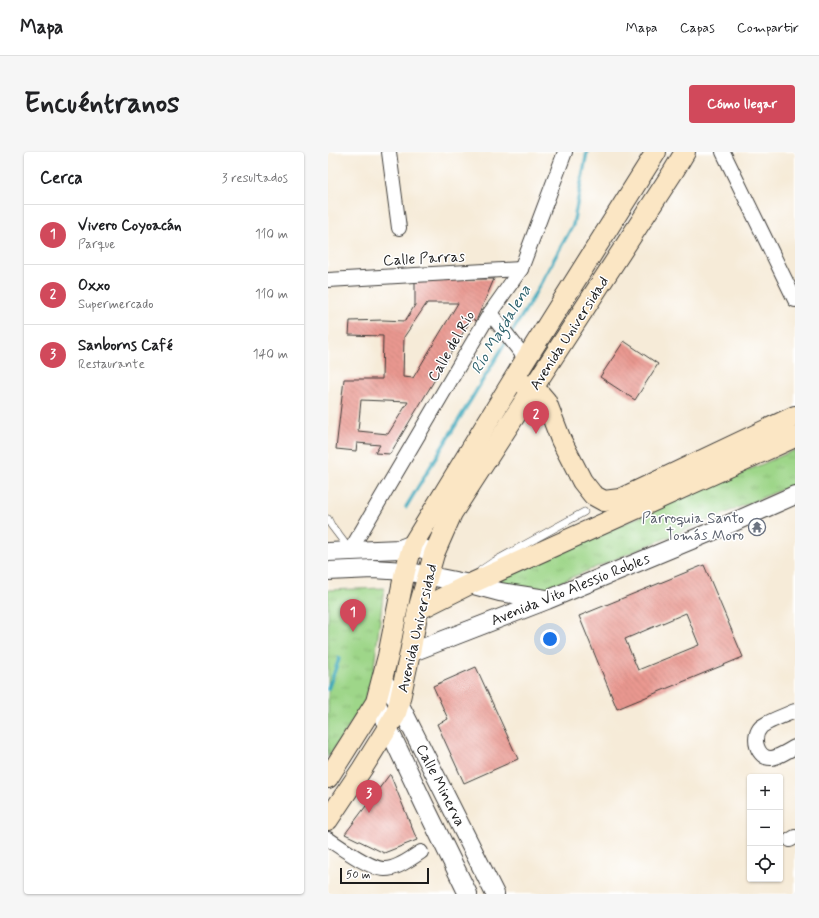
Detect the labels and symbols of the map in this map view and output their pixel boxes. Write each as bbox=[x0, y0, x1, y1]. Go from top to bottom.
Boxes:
street label: Calle Parras bbox=[383, 247, 466, 271]
street label: Avenida Universidad bbox=[526, 273, 614, 394]
water label: Río Magdalena bbox=[466, 281, 538, 379]
street label: Calle del Río bbox=[424, 307, 480, 386]
pin: 2 bbox=[523, 401, 549, 434]
place label: Parroquia Santo Tomás Moro bbox=[642, 509, 744, 546]
temple icon: Parroquia Santo Tomás Moro bbox=[747, 517, 767, 537]
street label: Avenida Vito Alessio Robles bbox=[488, 549, 653, 631]
street label: Avenida Universidad bbox=[393, 562, 443, 695]
pin: 1 bbox=[340, 599, 366, 632]
your location bbox=[540, 629, 560, 649]
street label: Calle Minerva bbox=[411, 741, 469, 830]
pin: 3 bbox=[356, 780, 382, 813]
scale bar bbox=[340, 866, 429, 885]

